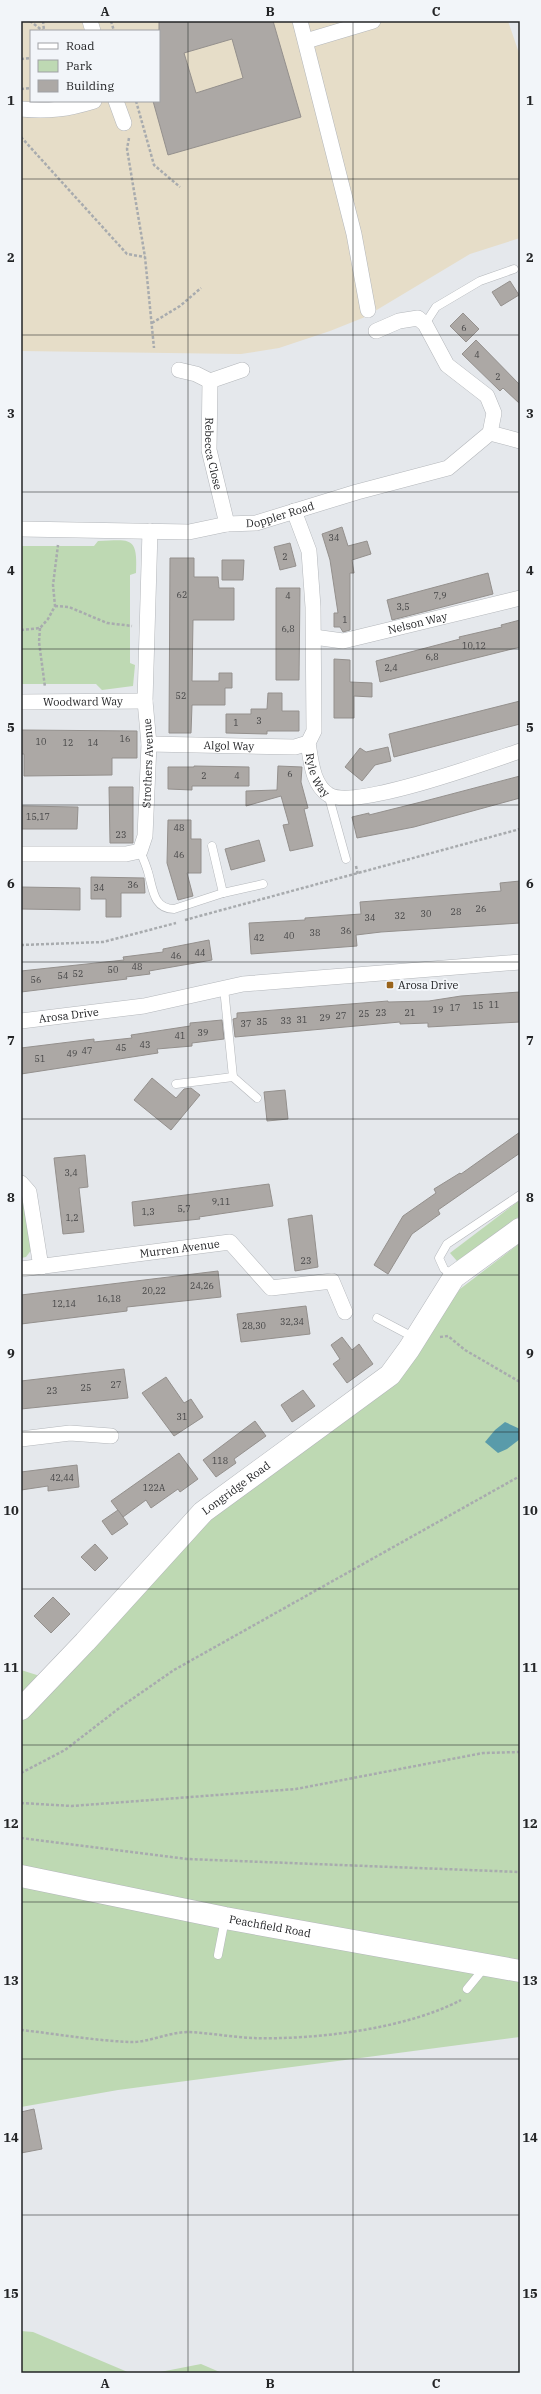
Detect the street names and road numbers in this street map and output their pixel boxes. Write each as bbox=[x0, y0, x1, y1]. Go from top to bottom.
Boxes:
street label: Rebecca Close bbox=[202, 417, 225, 491]
street label: Doppler Road bbox=[246, 499, 316, 530]
street label: Nelson Way bbox=[386, 609, 449, 637]
street label: Woodward Way bbox=[43, 694, 123, 709]
street label: Strothers Avenue bbox=[139, 718, 156, 808]
street label: Algol Way bbox=[204, 738, 255, 753]
street label: Ryle Way bbox=[303, 752, 333, 800]
street label: Arosa Drive bbox=[38, 1005, 100, 1026]
street label: Murren Avenue bbox=[139, 1236, 221, 1261]
street label: Longridge Road bbox=[199, 1458, 273, 1518]
street label: Peachfield Road bbox=[228, 1912, 312, 1940]

